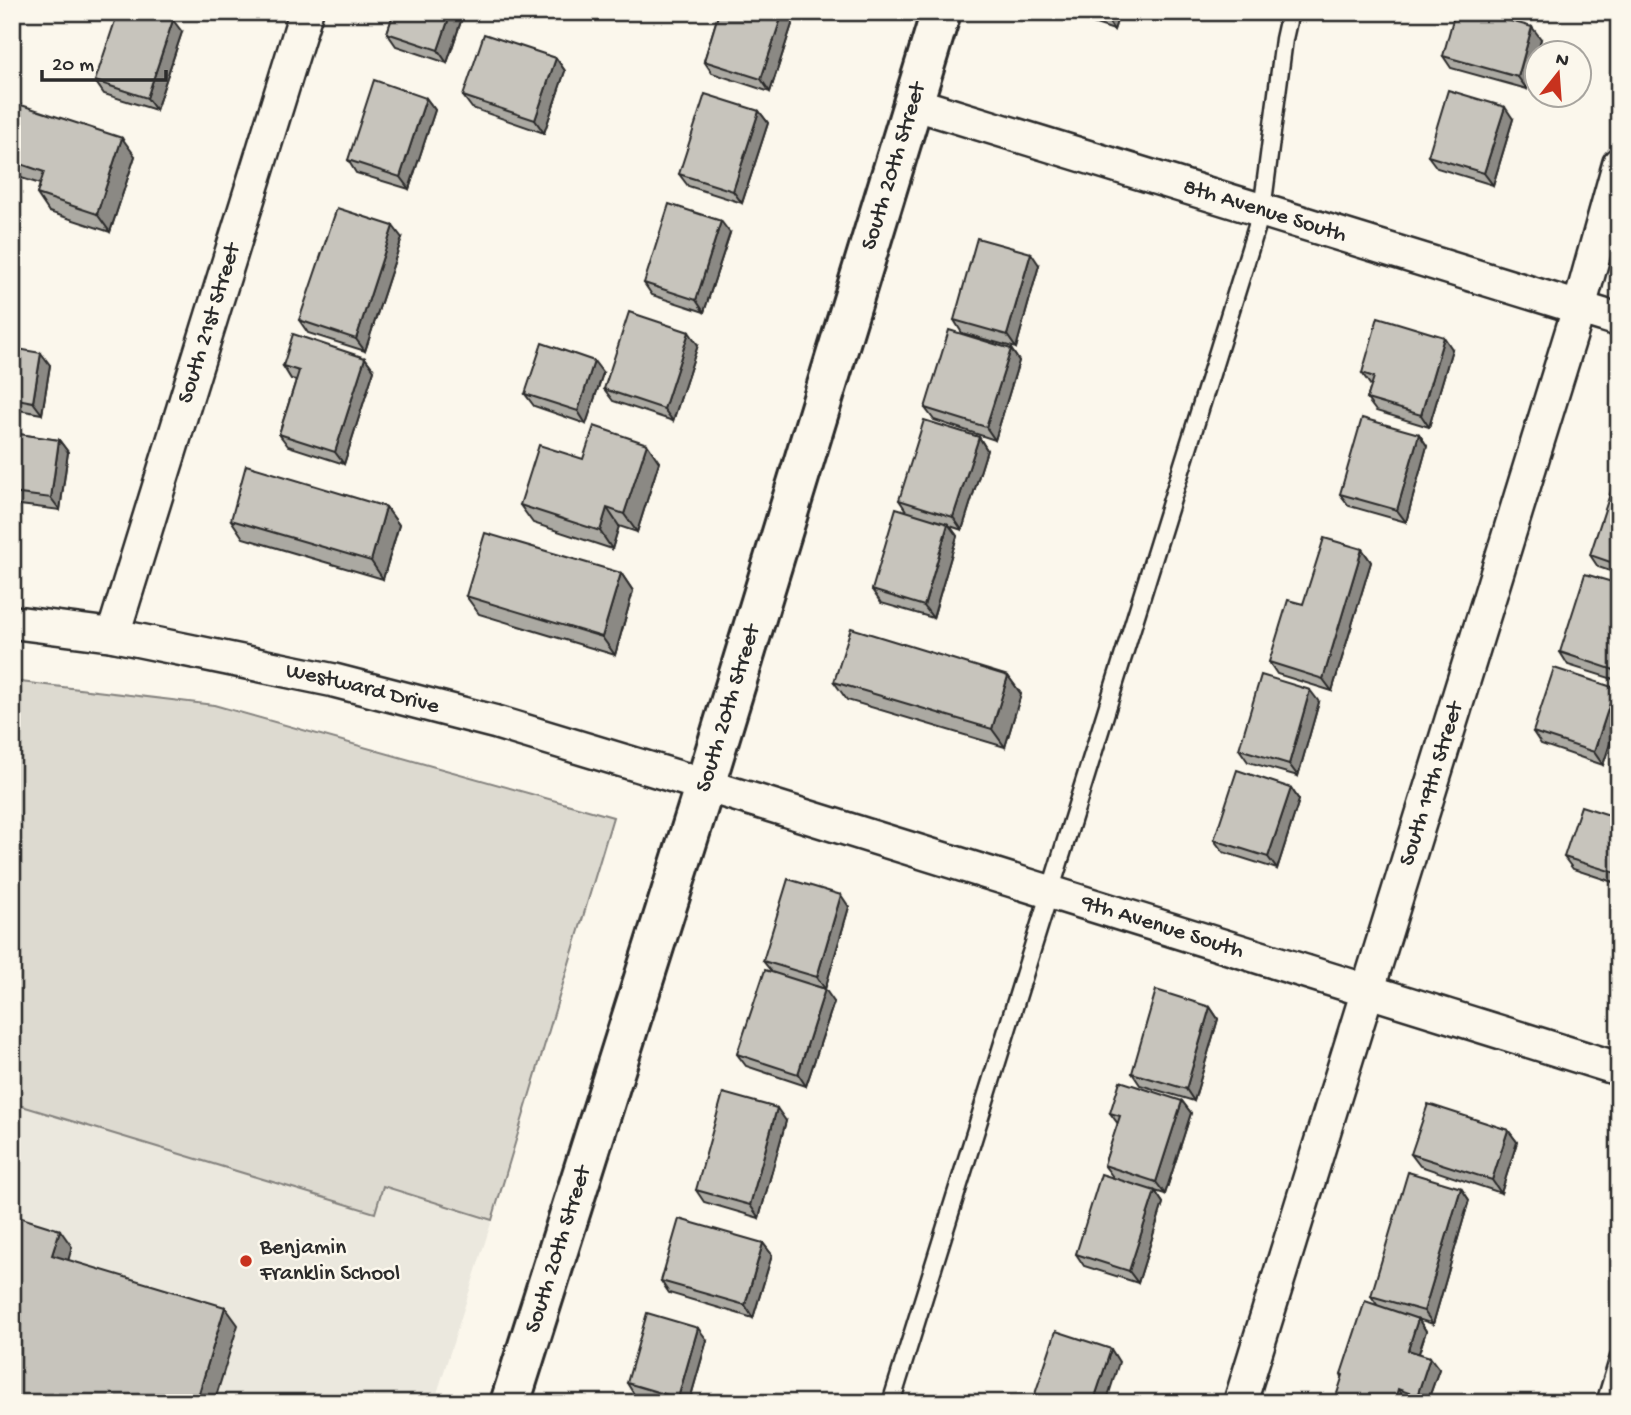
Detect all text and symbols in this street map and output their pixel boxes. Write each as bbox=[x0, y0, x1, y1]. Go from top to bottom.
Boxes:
scale bar bbox=[42, 38, 166, 82]
north arrow bbox=[1522, 38, 1592, 108]
text: N bbox=[1553, 48, 1571, 74]
text: 20 m bbox=[52, 54, 94, 79]
street label: South 20th Street bbox=[856, 78, 933, 253]
street label: 8th Avenue South bbox=[1180, 173, 1350, 249]
street label: South 21st Street bbox=[172, 239, 247, 407]
street label: South 20th Street bbox=[690, 620, 767, 796]
street label: Westward Drive bbox=[283, 657, 443, 721]
street label: South 19th Street bbox=[1394, 697, 1470, 869]
street label: 9th Avenue South bbox=[1077, 889, 1247, 965]
street label: South 20th Street bbox=[519, 1161, 598, 1336]
place label: Benjamin Franklin School bbox=[259, 1235, 400, 1288]
marker: Benjamin Franklin School bbox=[238, 1253, 254, 1269]

